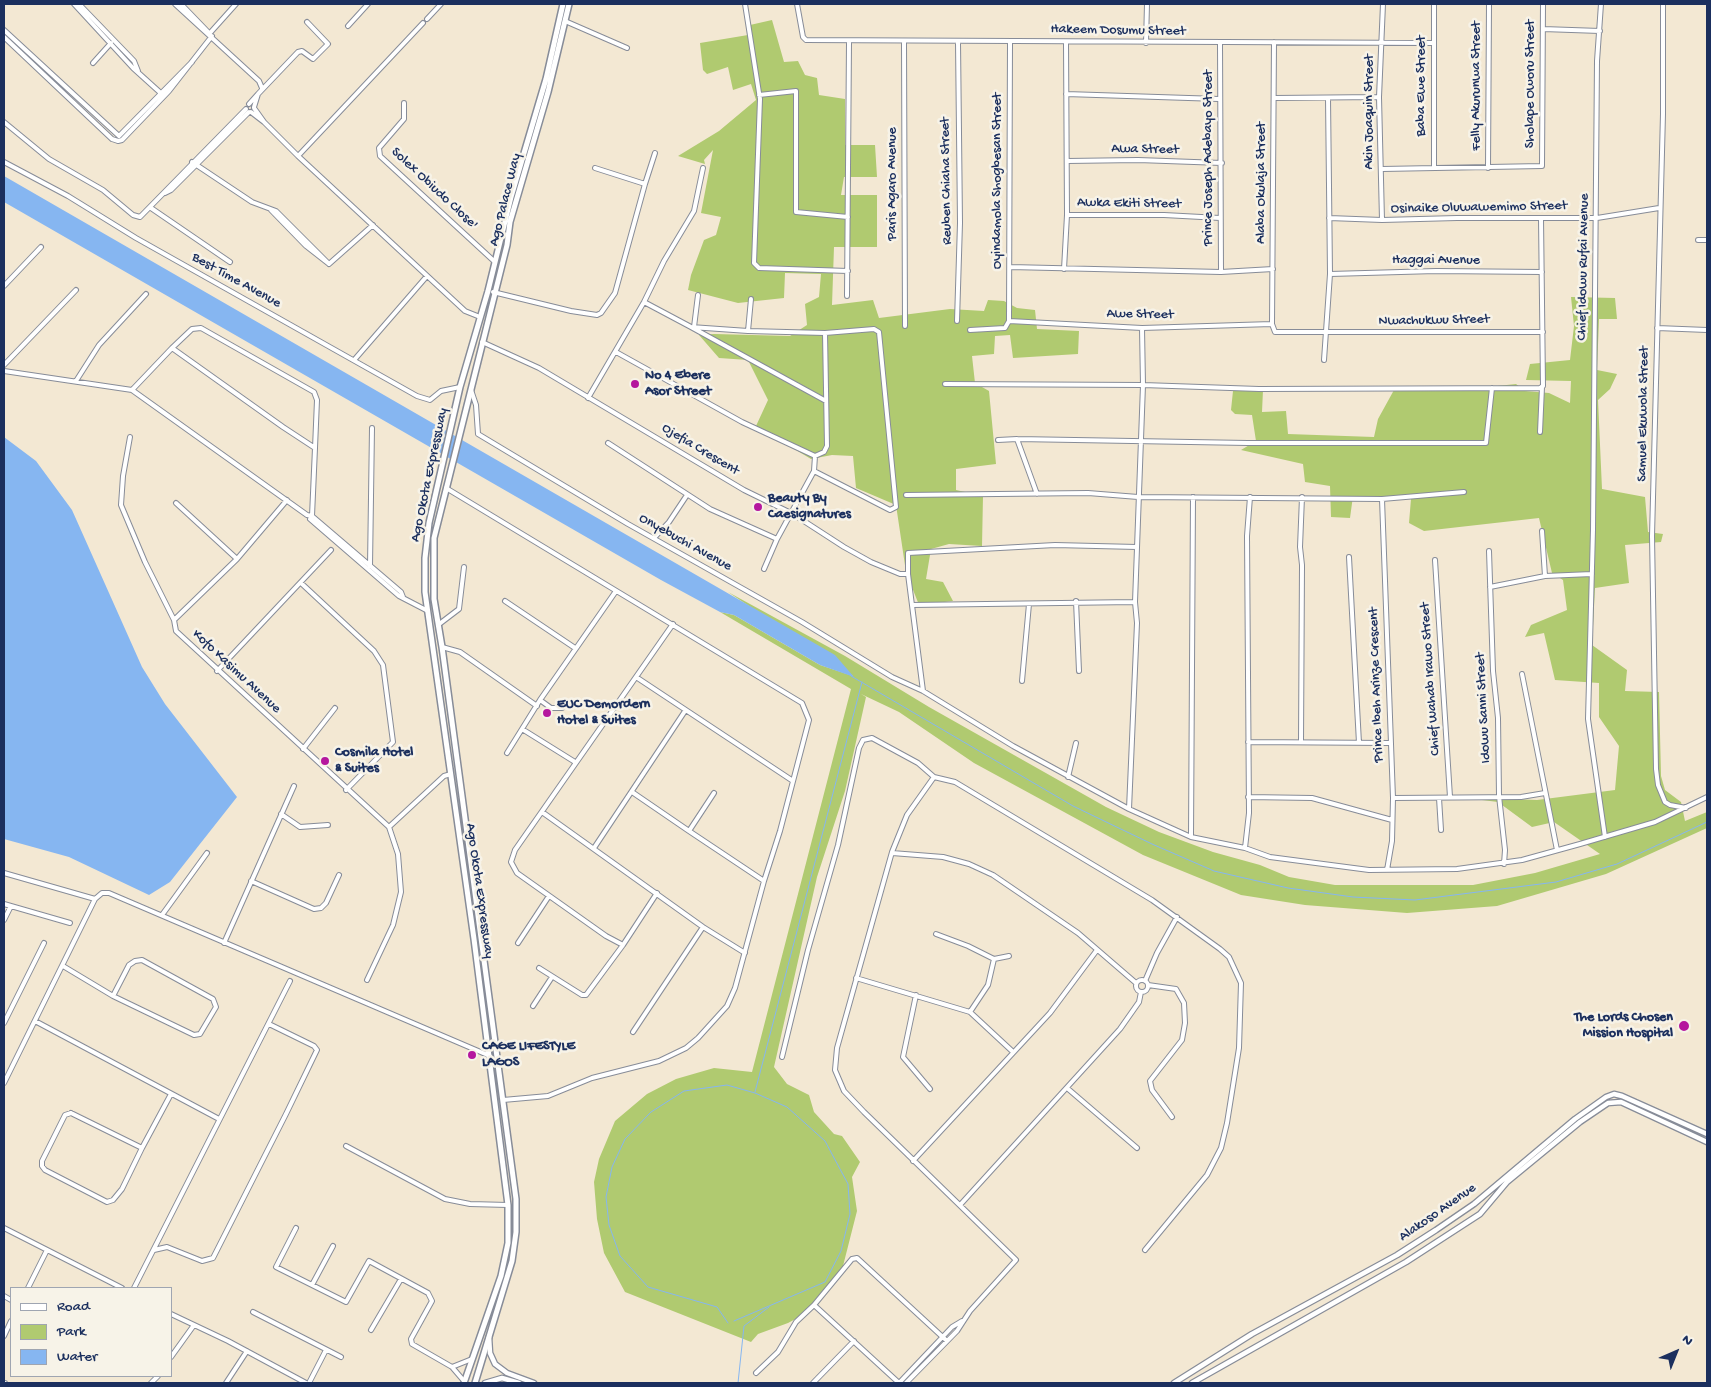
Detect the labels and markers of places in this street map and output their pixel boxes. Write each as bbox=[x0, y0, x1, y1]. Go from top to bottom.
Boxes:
place label: No 4 Ebere Asor Street bbox=[645, 368, 711, 401]
marker: No 4 Ebere Asor Street bbox=[629, 378, 641, 390]
place label: Beauty By Caesignatures bbox=[768, 491, 851, 524]
marker: Beauty By Caesignatures bbox=[752, 501, 764, 513]
place label: EUC Demordern Hotel & Suites bbox=[557, 697, 650, 730]
marker: EUC Demordern Hotel & Suites bbox=[541, 707, 553, 719]
place label: Cosmila Hotel & Suites bbox=[335, 745, 413, 778]
marker: Cosmila Hotel & Suites bbox=[319, 755, 331, 767]
place label: The Lords Chosen Mission Hospital bbox=[1574, 1010, 1673, 1042]
marker: The Lords Chosen Mission Hospital bbox=[1677, 1019, 1691, 1033]
place label: CAGE LIFESTYLE LAGOS bbox=[482, 1039, 575, 1072]
marker: CAGE LIFESTYLE LAGOS bbox=[466, 1049, 478, 1061]

